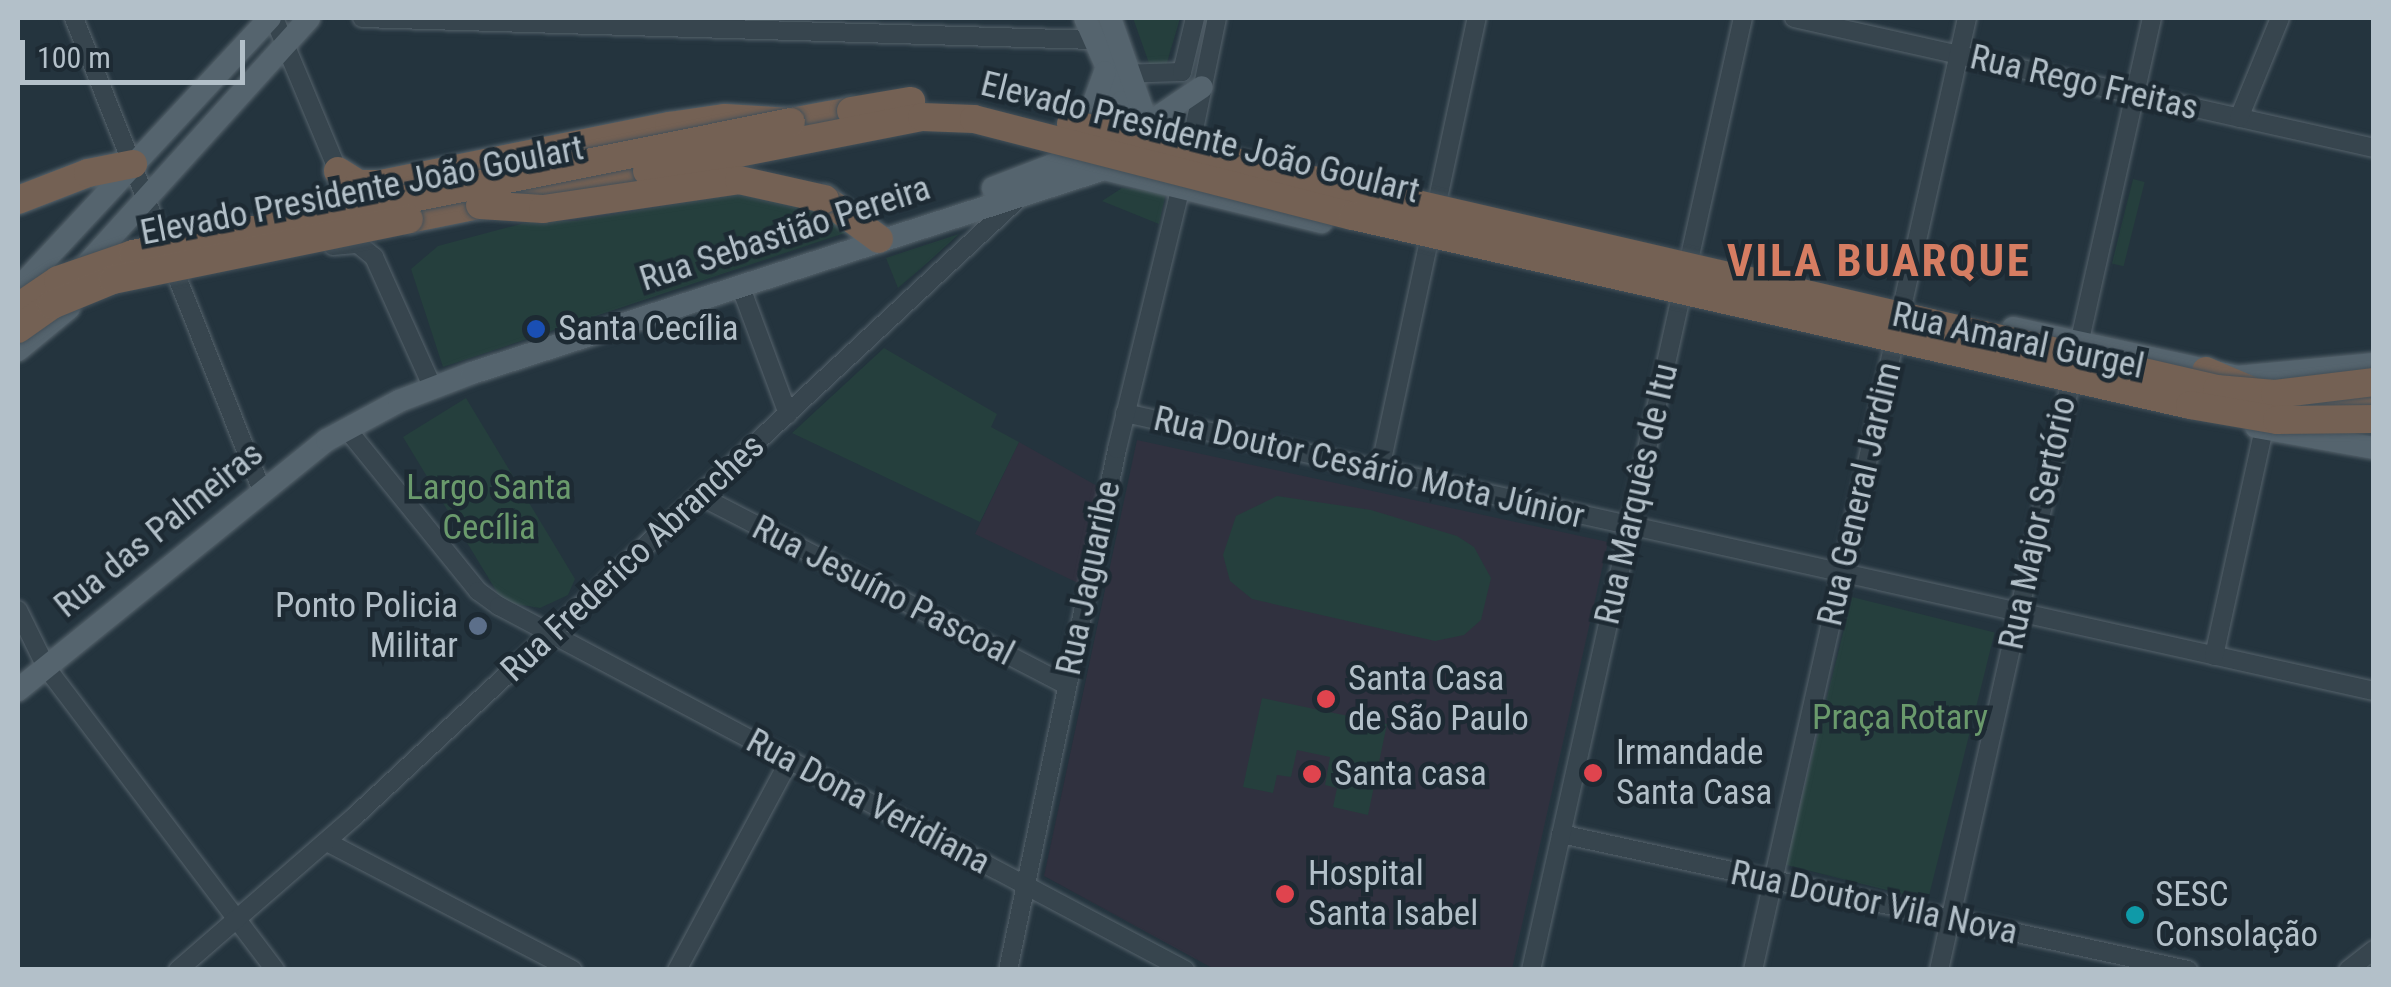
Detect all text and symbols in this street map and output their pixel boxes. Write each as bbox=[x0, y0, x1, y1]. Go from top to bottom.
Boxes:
scale bar bbox=[25, 20, 250, 82]
street label: Rua Rego Freitas bbox=[1966, 36, 2202, 130]
text: 100 m bbox=[37, 40, 111, 75]
street label: Elevado Presidente João Goulart bbox=[976, 63, 1424, 213]
street label: Elevado Presidente João Goulart bbox=[137, 127, 587, 255]
street label: Rua Sebastião Pereira bbox=[635, 167, 935, 301]
district label: VILA BUARQUE bbox=[1727, 234, 2031, 288]
street label: Rua Amaral Gurgel bbox=[1888, 294, 2148, 388]
place label: Santa Cecília bbox=[558, 308, 739, 350]
marker: Santa Cecília bbox=[523, 316, 549, 342]
street label: Rua General Jardim bbox=[1809, 358, 1911, 630]
street label: Rua Marquês de Itu bbox=[1587, 359, 1687, 629]
street label: Rua Major Sertório bbox=[1991, 393, 2085, 653]
street label: Rua Doutor Cesário Mota Júnior bbox=[1150, 398, 1588, 538]
street label: Rua Frederico Abranches bbox=[493, 425, 773, 691]
street label: Rua das Palmeiras bbox=[46, 433, 272, 627]
park label: Largo Santa Cecília bbox=[406, 467, 572, 549]
street label: Rua Jaguaribe bbox=[1048, 477, 1130, 679]
street label: Rua Jesuíno Pascoal bbox=[745, 507, 1021, 675]
place label: Ponto Policia Militar bbox=[275, 585, 458, 667]
marker: Ponto Policia Militar bbox=[467, 615, 489, 637]
place label: Santa Casa de São Paulo bbox=[1348, 658, 1529, 740]
marker: Santa Casa de São Paulo bbox=[1313, 686, 1339, 712]
park label: Praça Rotary bbox=[1812, 697, 1988, 739]
street label: Rua Dona Veridiana bbox=[739, 720, 997, 884]
place label: Irmandade Santa Casa bbox=[1616, 732, 1772, 814]
place label: Santa casa bbox=[1334, 753, 1487, 795]
marker: Irmandade Santa Casa bbox=[1580, 760, 1606, 786]
marker: Santa casa bbox=[1299, 761, 1325, 787]
street label: Rua Doutor Vila Nova bbox=[1727, 852, 2021, 954]
place label: Hospital Santa Isabel bbox=[1308, 853, 1478, 935]
place label: SESC Consolação bbox=[2155, 874, 2318, 956]
marker: Hospital Santa Isabel bbox=[1272, 881, 1298, 907]
marker: SESC Consolação bbox=[2124, 904, 2146, 926]

